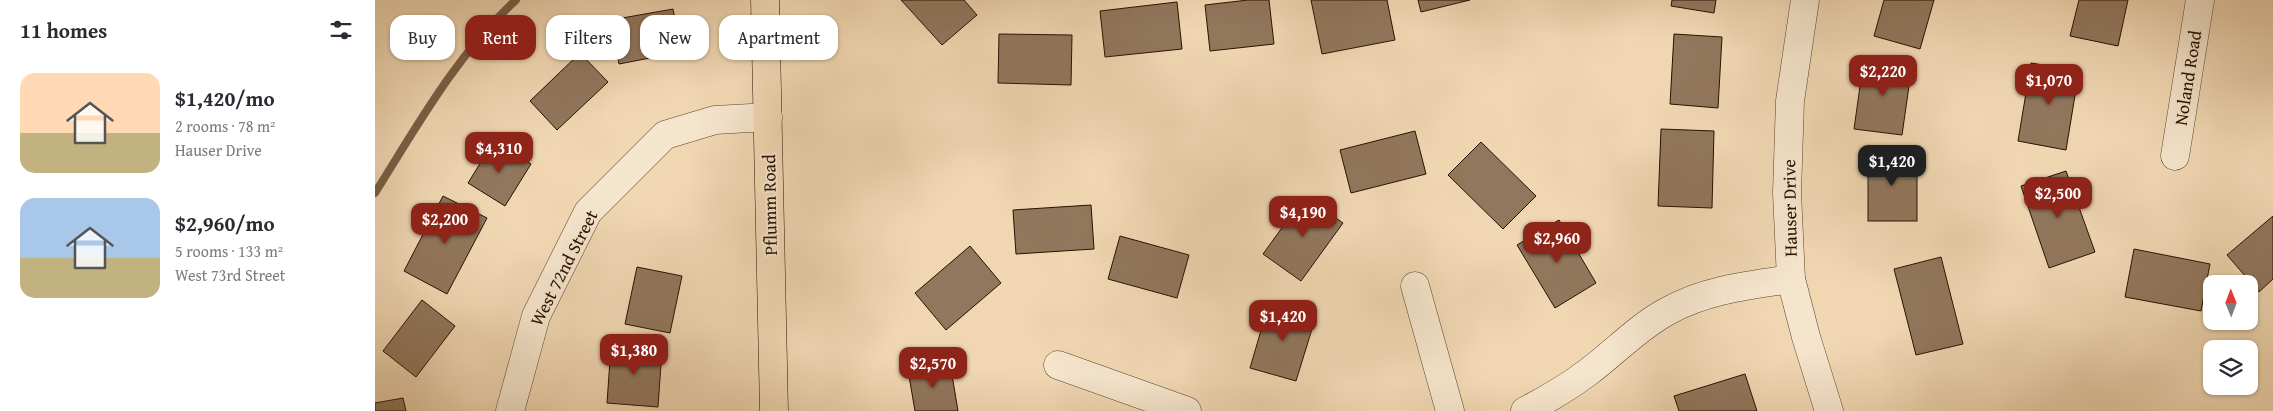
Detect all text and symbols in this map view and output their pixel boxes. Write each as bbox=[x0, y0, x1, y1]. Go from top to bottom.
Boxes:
text: 11 homes bbox=[20, 15, 107, 46]
chip: Buy bbox=[390, 15, 455, 60]
chip: Rent bbox=[465, 15, 536, 60]
chip: Filters bbox=[546, 15, 630, 60]
chip: New bbox=[640, 15, 709, 60]
chip: Apartment bbox=[719, 15, 838, 60]
icon: filters bbox=[327, 16, 355, 44]
street label: Noland Road bbox=[2167, 28, 2208, 127]
pin: $2,220 bbox=[1842, 54, 1924, 97]
text: $2,220 bbox=[1860, 59, 1906, 83]
pin: $1,070 bbox=[2008, 64, 2090, 106]
text: $1,070 bbox=[2026, 68, 2072, 92]
text: $1,420/mo bbox=[175, 83, 275, 114]
icon: home bbox=[60, 93, 120, 153]
text: 2 rooms · 78 m² bbox=[175, 114, 275, 138]
pin: $4,310 bbox=[458, 132, 540, 174]
text: $4,310 bbox=[476, 136, 522, 160]
text: Hauser Drive bbox=[175, 138, 262, 162]
pin: $1,420 bbox=[1851, 144, 1933, 187]
text: $1,420 bbox=[1869, 149, 1915, 173]
street label: Pflumm Road bbox=[755, 154, 784, 256]
street label: Hauser Drive bbox=[1775, 159, 1804, 257]
pin: $2,500 bbox=[2017, 176, 2099, 219]
text: $2,500 bbox=[2035, 181, 2081, 205]
pin: $4,190 bbox=[1262, 196, 1344, 238]
text: $4,190 bbox=[1280, 200, 1326, 224]
pin: $2,200 bbox=[404, 202, 486, 245]
street label: West 72nd Street bbox=[523, 204, 605, 331]
text: $2,200 bbox=[422, 207, 468, 231]
text: $2,960/mo bbox=[175, 208, 275, 239]
icon: home bbox=[60, 218, 120, 278]
pin: $2,960 bbox=[1516, 222, 1598, 264]
text: $2,960 bbox=[1534, 226, 1580, 250]
text: 5 rooms · 133 m² bbox=[175, 239, 283, 263]
text: West 73rd Street bbox=[175, 263, 285, 287]
north arrow bbox=[2203, 275, 2257, 330]
map controls bbox=[2203, 275, 2258, 395]
pin: $1,420 bbox=[1242, 300, 1324, 342]
text: $1,420 bbox=[1260, 304, 1306, 328]
pin: $1,380 bbox=[593, 334, 675, 376]
text: $1,380 bbox=[611, 338, 657, 362]
button: layers bbox=[2203, 340, 2258, 395]
pin: $2,570 bbox=[892, 346, 974, 389]
text: $2,570 bbox=[910, 351, 956, 375]

